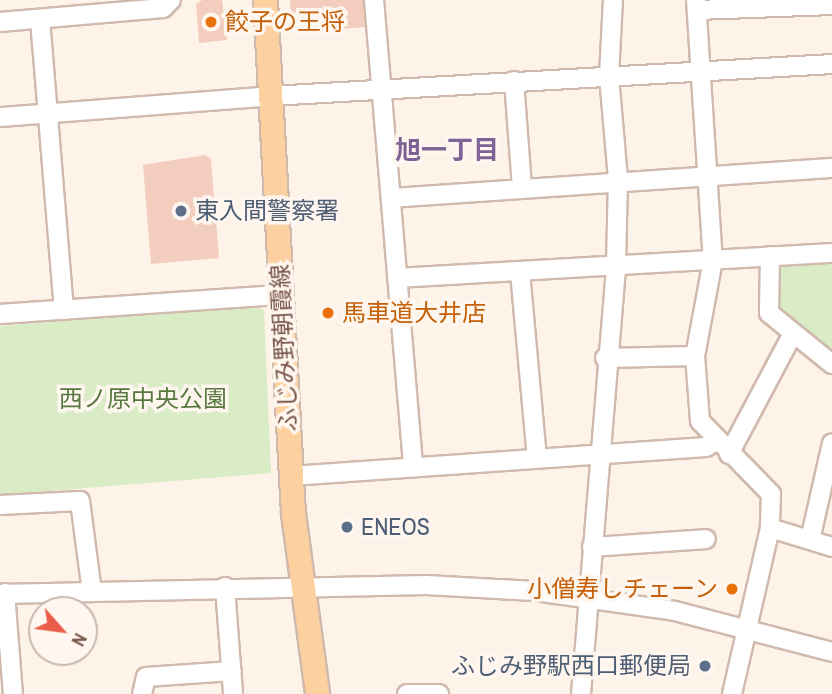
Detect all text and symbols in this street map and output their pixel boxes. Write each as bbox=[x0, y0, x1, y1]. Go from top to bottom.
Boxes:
place label: 餃子の王将 bbox=[225, 8, 345, 36]
marker: 餃子の王将 bbox=[203, 14, 219, 30]
district label: 旭一丁目 bbox=[395, 134, 499, 166]
place label: 東入間警察署 bbox=[195, 197, 339, 225]
marker: 東入間警察署 bbox=[173, 203, 189, 219]
street label: ふじみ野朝霞線 bbox=[265, 263, 303, 433]
place label: 馬車道大井店 bbox=[342, 299, 486, 327]
marker: 馬車道大井店 bbox=[320, 305, 336, 321]
park label: 西ノ原中央公園 bbox=[59, 385, 227, 413]
place label: ENEOS bbox=[361, 513, 430, 541]
marker: ENEOS bbox=[339, 519, 355, 535]
place label: 小僧寿しチェーン bbox=[526, 575, 718, 603]
marker: 小僧寿しチェーン bbox=[724, 581, 740, 597]
north arrow bbox=[28, 596, 98, 666]
text: N bbox=[66, 629, 94, 651]
place label: ふじみ野駅西口郵便局 bbox=[451, 652, 691, 680]
marker: ふじみ野駅西口郵便局 bbox=[697, 658, 713, 674]

